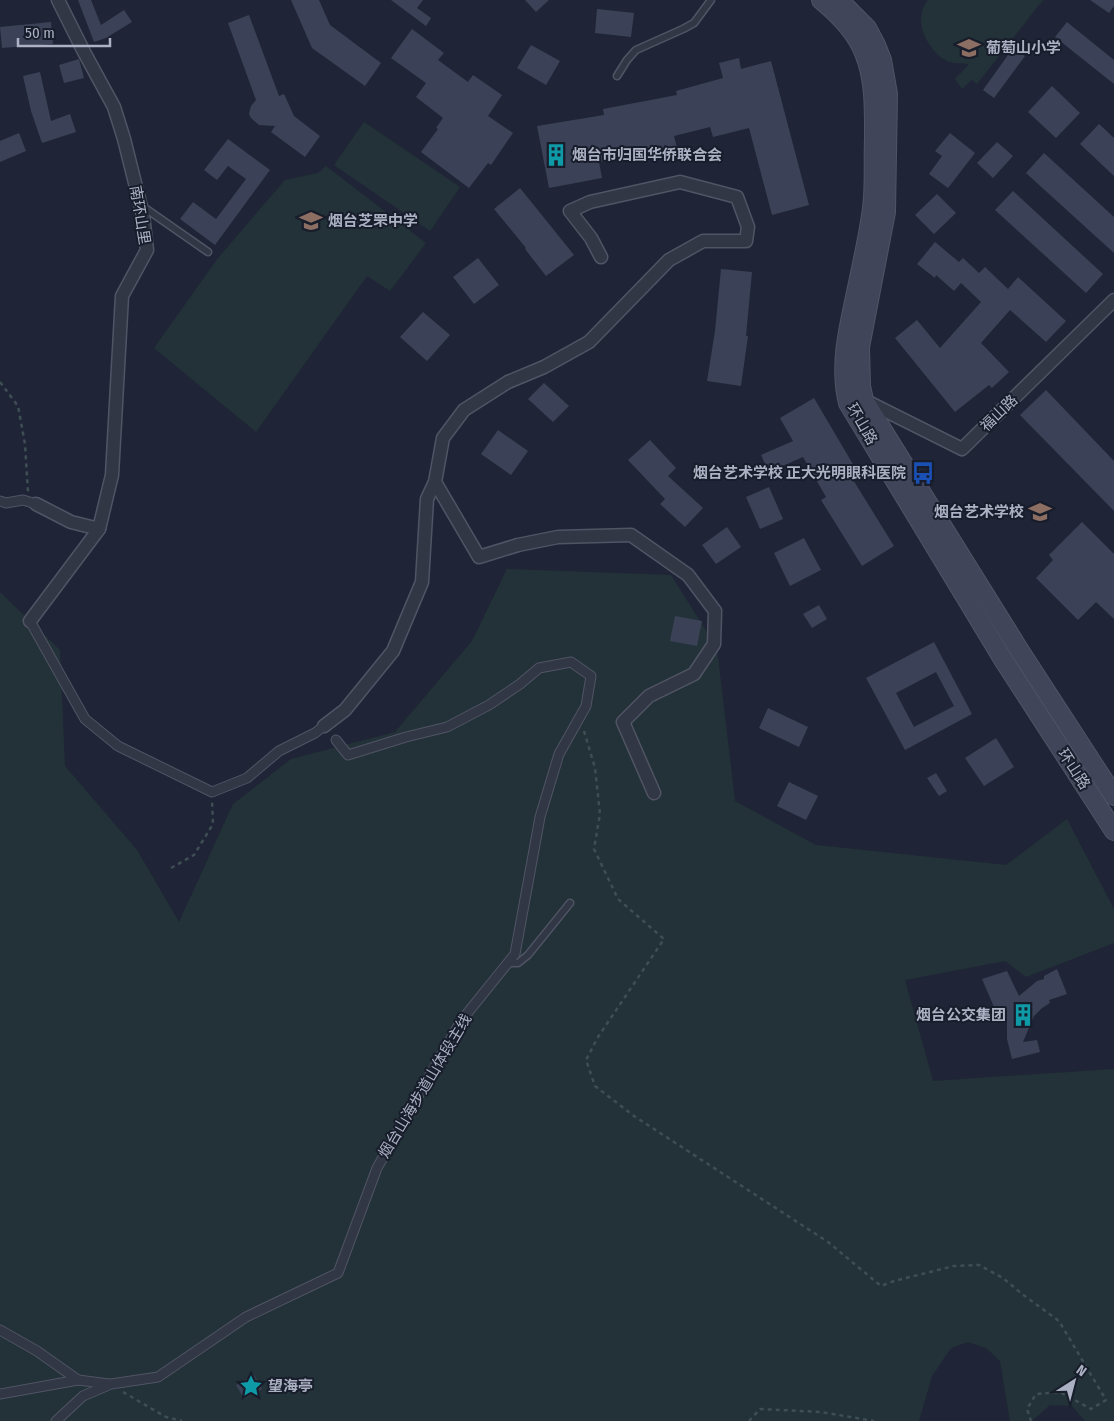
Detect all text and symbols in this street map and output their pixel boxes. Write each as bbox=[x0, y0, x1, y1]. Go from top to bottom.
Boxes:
scale bar bbox=[18, 15, 110, 47]
text: 50 m bbox=[25, 24, 55, 42]
school or university icon: 葡萄山小学 bbox=[956, 35, 982, 61]
place label: 葡萄山小学 bbox=[986, 39, 1061, 57]
building icon: 烟台市归国华侨联合会 bbox=[543, 142, 569, 168]
place label: 烟台市归国华侨联合会 bbox=[572, 146, 722, 164]
street label: 南环山里 bbox=[126, 184, 154, 246]
school or university icon: 烟台芝罘中学 bbox=[298, 208, 324, 234]
place label: 烟台芝罘中学 bbox=[328, 212, 418, 230]
street label: 福山路 bbox=[977, 391, 1021, 435]
street label: 环山路 bbox=[843, 400, 881, 448]
bus stop icon: 烟台艺术学校 正大光明眼科医院 bbox=[910, 460, 936, 486]
place label: 烟台艺术学校 正大光明眼科医院 bbox=[693, 464, 906, 482]
school or university icon: 烟台艺术学校 bbox=[1027, 499, 1053, 525]
place label: 烟台艺术学校 bbox=[934, 503, 1024, 521]
street label: 环山路 bbox=[1054, 745, 1094, 793]
building icon: 烟台公交集团 bbox=[1010, 1002, 1036, 1028]
place label: 烟台公交集团 bbox=[916, 1006, 1006, 1024]
street label: 烟台山海步道山体段主线 bbox=[375, 1011, 475, 1161]
north arrow bbox=[1049, 1356, 1099, 1406]
text: N bbox=[1073, 1362, 1090, 1380]
place icon: 望海亭 bbox=[238, 1373, 264, 1399]
place label: 望海亭 bbox=[268, 1377, 313, 1395]

